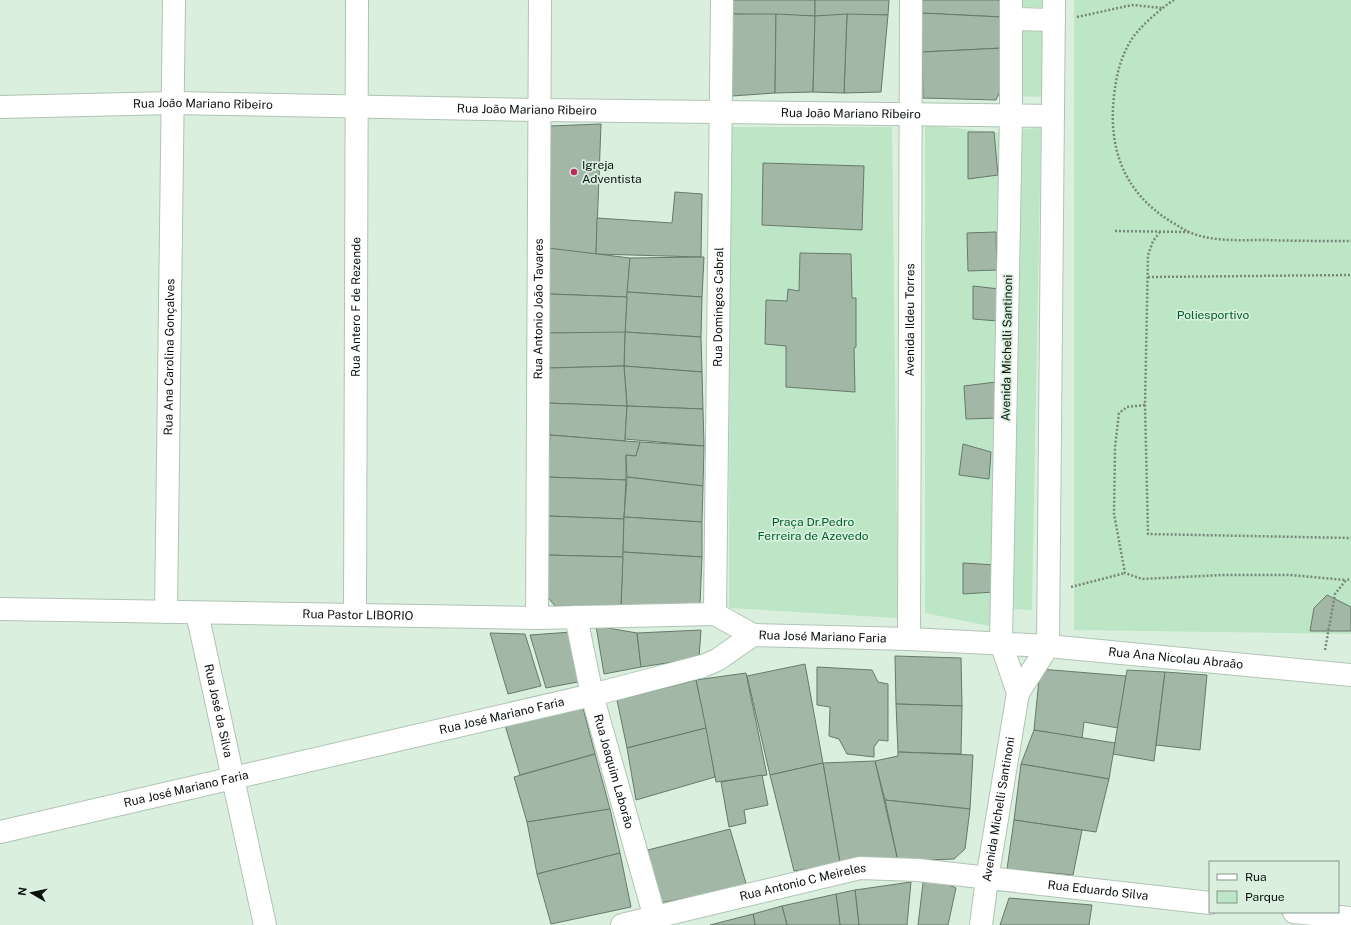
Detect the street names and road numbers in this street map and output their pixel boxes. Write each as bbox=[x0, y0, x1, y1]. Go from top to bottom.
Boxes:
street label: Rua João Mariano Ribeiro bbox=[133, 96, 273, 112]
street label: Rua João Mariano Ribeiro bbox=[457, 101, 597, 118]
street label: Rua João Mariano Ribeiro bbox=[781, 106, 921, 121]
street label: Rua Antero F de Rezende bbox=[349, 237, 363, 377]
street label: Rua Antonio João Tavares bbox=[531, 238, 546, 380]
street label: Rua Domingos Cabral bbox=[711, 247, 726, 367]
street label: Avenida Ildeu Torres bbox=[903, 263, 917, 377]
street label: Avenida Michelli Santinoni bbox=[999, 275, 1015, 421]
street label: Rua Ana Carolina Gonçalves bbox=[161, 279, 177, 435]
street label: Rua Pastor LIBORIO bbox=[302, 607, 414, 623]
street label: Rua José Mariano Faria bbox=[758, 628, 887, 645]
street label: Rua Ana Nicolau Abraão bbox=[1108, 645, 1244, 672]
street label: Rua José da Silva bbox=[201, 663, 235, 759]
street label: Rua José Mariano Faria bbox=[438, 695, 566, 737]
street label: Rua Joaquim Laborão bbox=[591, 712, 636, 830]
street label: Avenida Michelli Santinoni bbox=[980, 736, 1018, 883]
street label: Rua José Mariano Faria bbox=[122, 768, 250, 810]
street label: Rua Antonio C Meireles bbox=[738, 861, 866, 904]
street label: Rua Eduardo Silva bbox=[1047, 878, 1149, 903]

